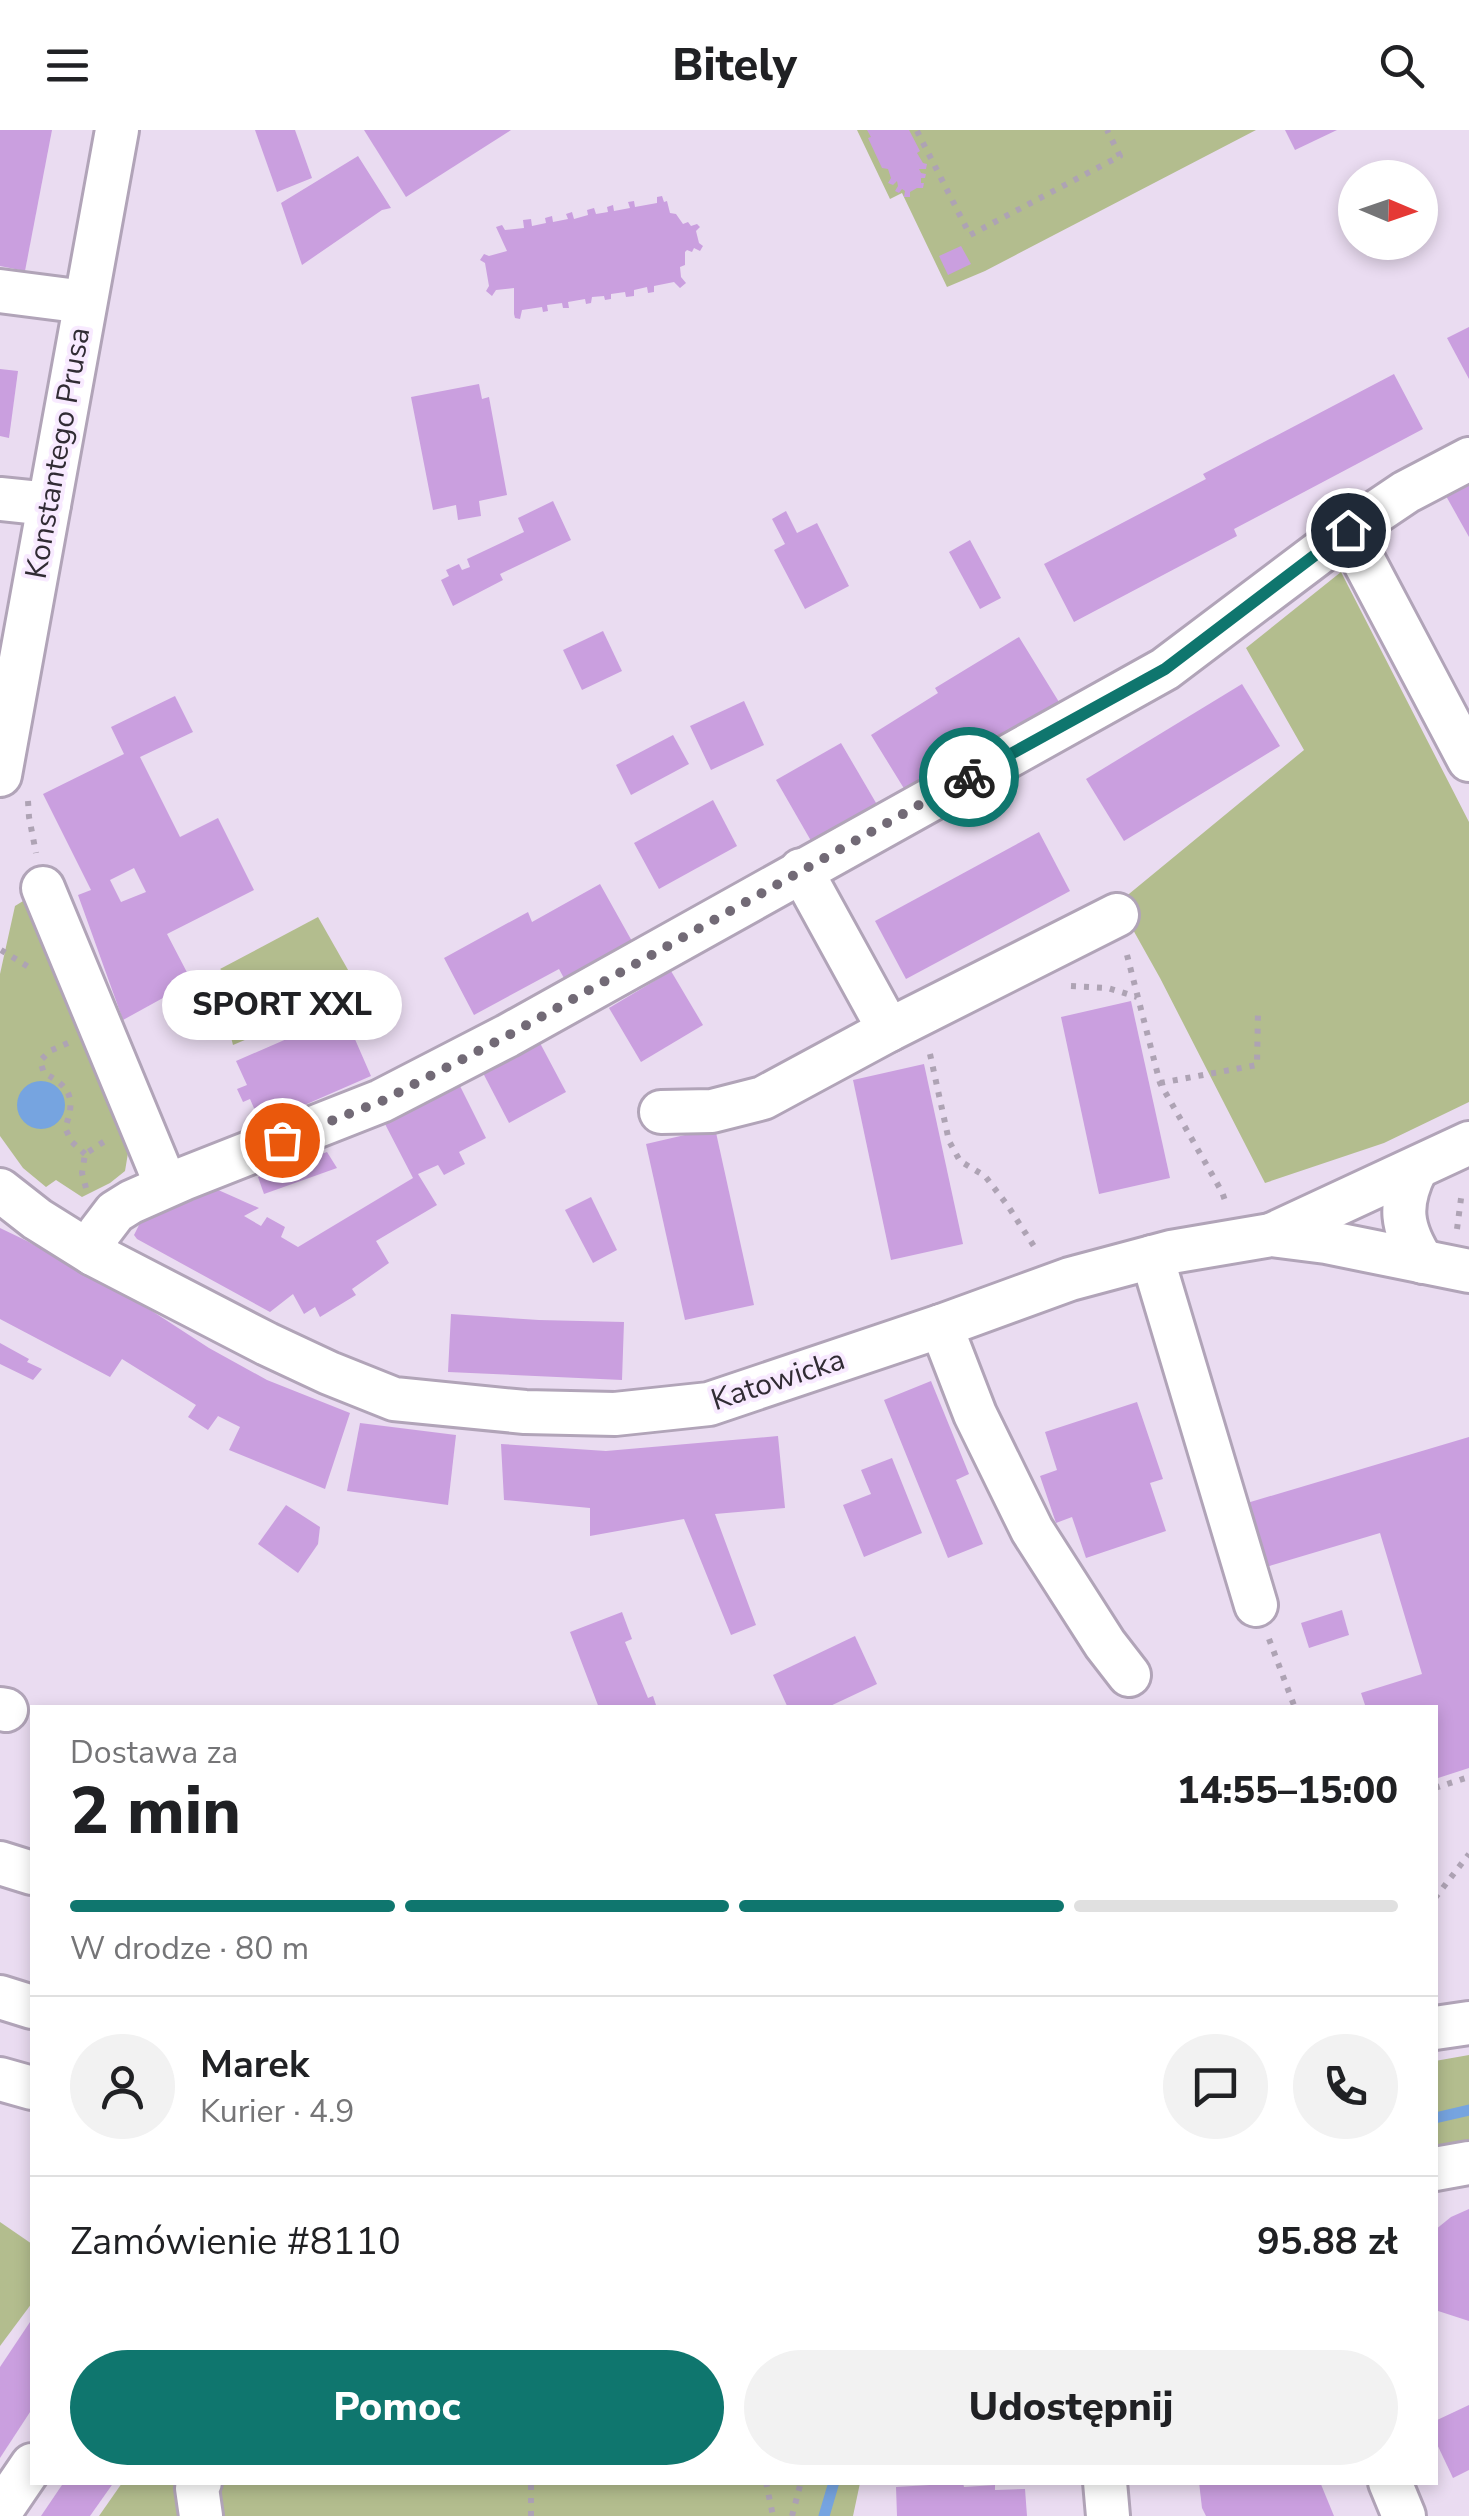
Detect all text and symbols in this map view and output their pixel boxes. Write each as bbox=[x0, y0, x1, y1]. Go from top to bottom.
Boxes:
text: Bitely bbox=[672, 35, 797, 96]
icon: menu bbox=[40, 38, 95, 93]
icon: search bbox=[1374, 38, 1429, 93]
north arrow bbox=[1338, 160, 1438, 260]
map controls bbox=[1338, 160, 1438, 260]
street label: Konstantego Prusa bbox=[16, 324, 100, 582]
pin bbox=[1306, 488, 1391, 573]
icon: home bbox=[1321, 503, 1376, 558]
courier bbox=[919, 727, 1019, 827]
icon: bike bbox=[942, 750, 997, 805]
callout: SPORT XXL bbox=[162, 970, 402, 1040]
text: SPORT XXL bbox=[192, 983, 372, 1026]
pin bbox=[240, 1098, 325, 1183]
icon: bag bbox=[255, 1113, 310, 1168]
street label: Katowicka bbox=[706, 1339, 850, 1421]
text: Dostawa za bbox=[70, 1731, 238, 1774]
text: 14:55–15:00 bbox=[1177, 1765, 1398, 1816]
text: 2 min bbox=[70, 1767, 241, 1856]
text: W drodze · 80 m bbox=[70, 1927, 309, 1970]
button: person bbox=[70, 2034, 175, 2139]
button: chat bbox=[1163, 2034, 1268, 2139]
button: phone bbox=[1293, 2034, 1398, 2139]
text: Marek bbox=[200, 2039, 309, 2090]
text: Kurier · 4.9 bbox=[200, 2090, 354, 2133]
text: Zamówienie #8110 bbox=[70, 2216, 401, 2267]
text: 95.88 zł bbox=[1257, 2216, 1398, 2267]
button: Pomoc bbox=[70, 2350, 724, 2465]
button: Udostępnij bbox=[744, 2350, 1398, 2465]

